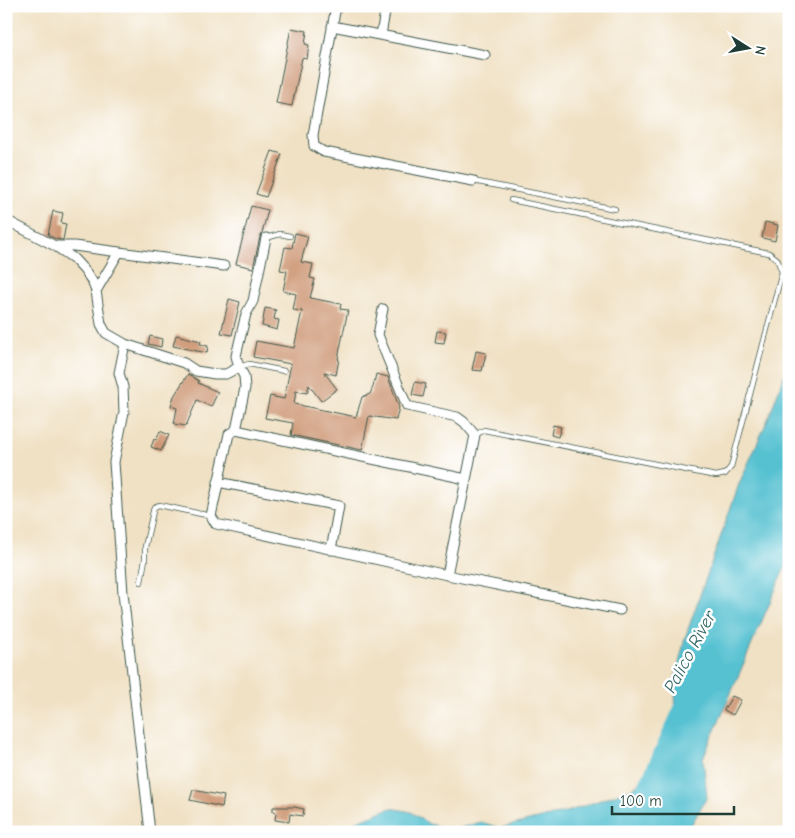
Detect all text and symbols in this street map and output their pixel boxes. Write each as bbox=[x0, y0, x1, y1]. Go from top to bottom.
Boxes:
north arrow bbox=[722, 22, 772, 72]
text: N bbox=[751, 44, 769, 56]
water label: Palico River bbox=[660, 607, 721, 697]
scale bar bbox=[612, 783, 735, 815]
text: 100 m bbox=[620, 792, 662, 810]

